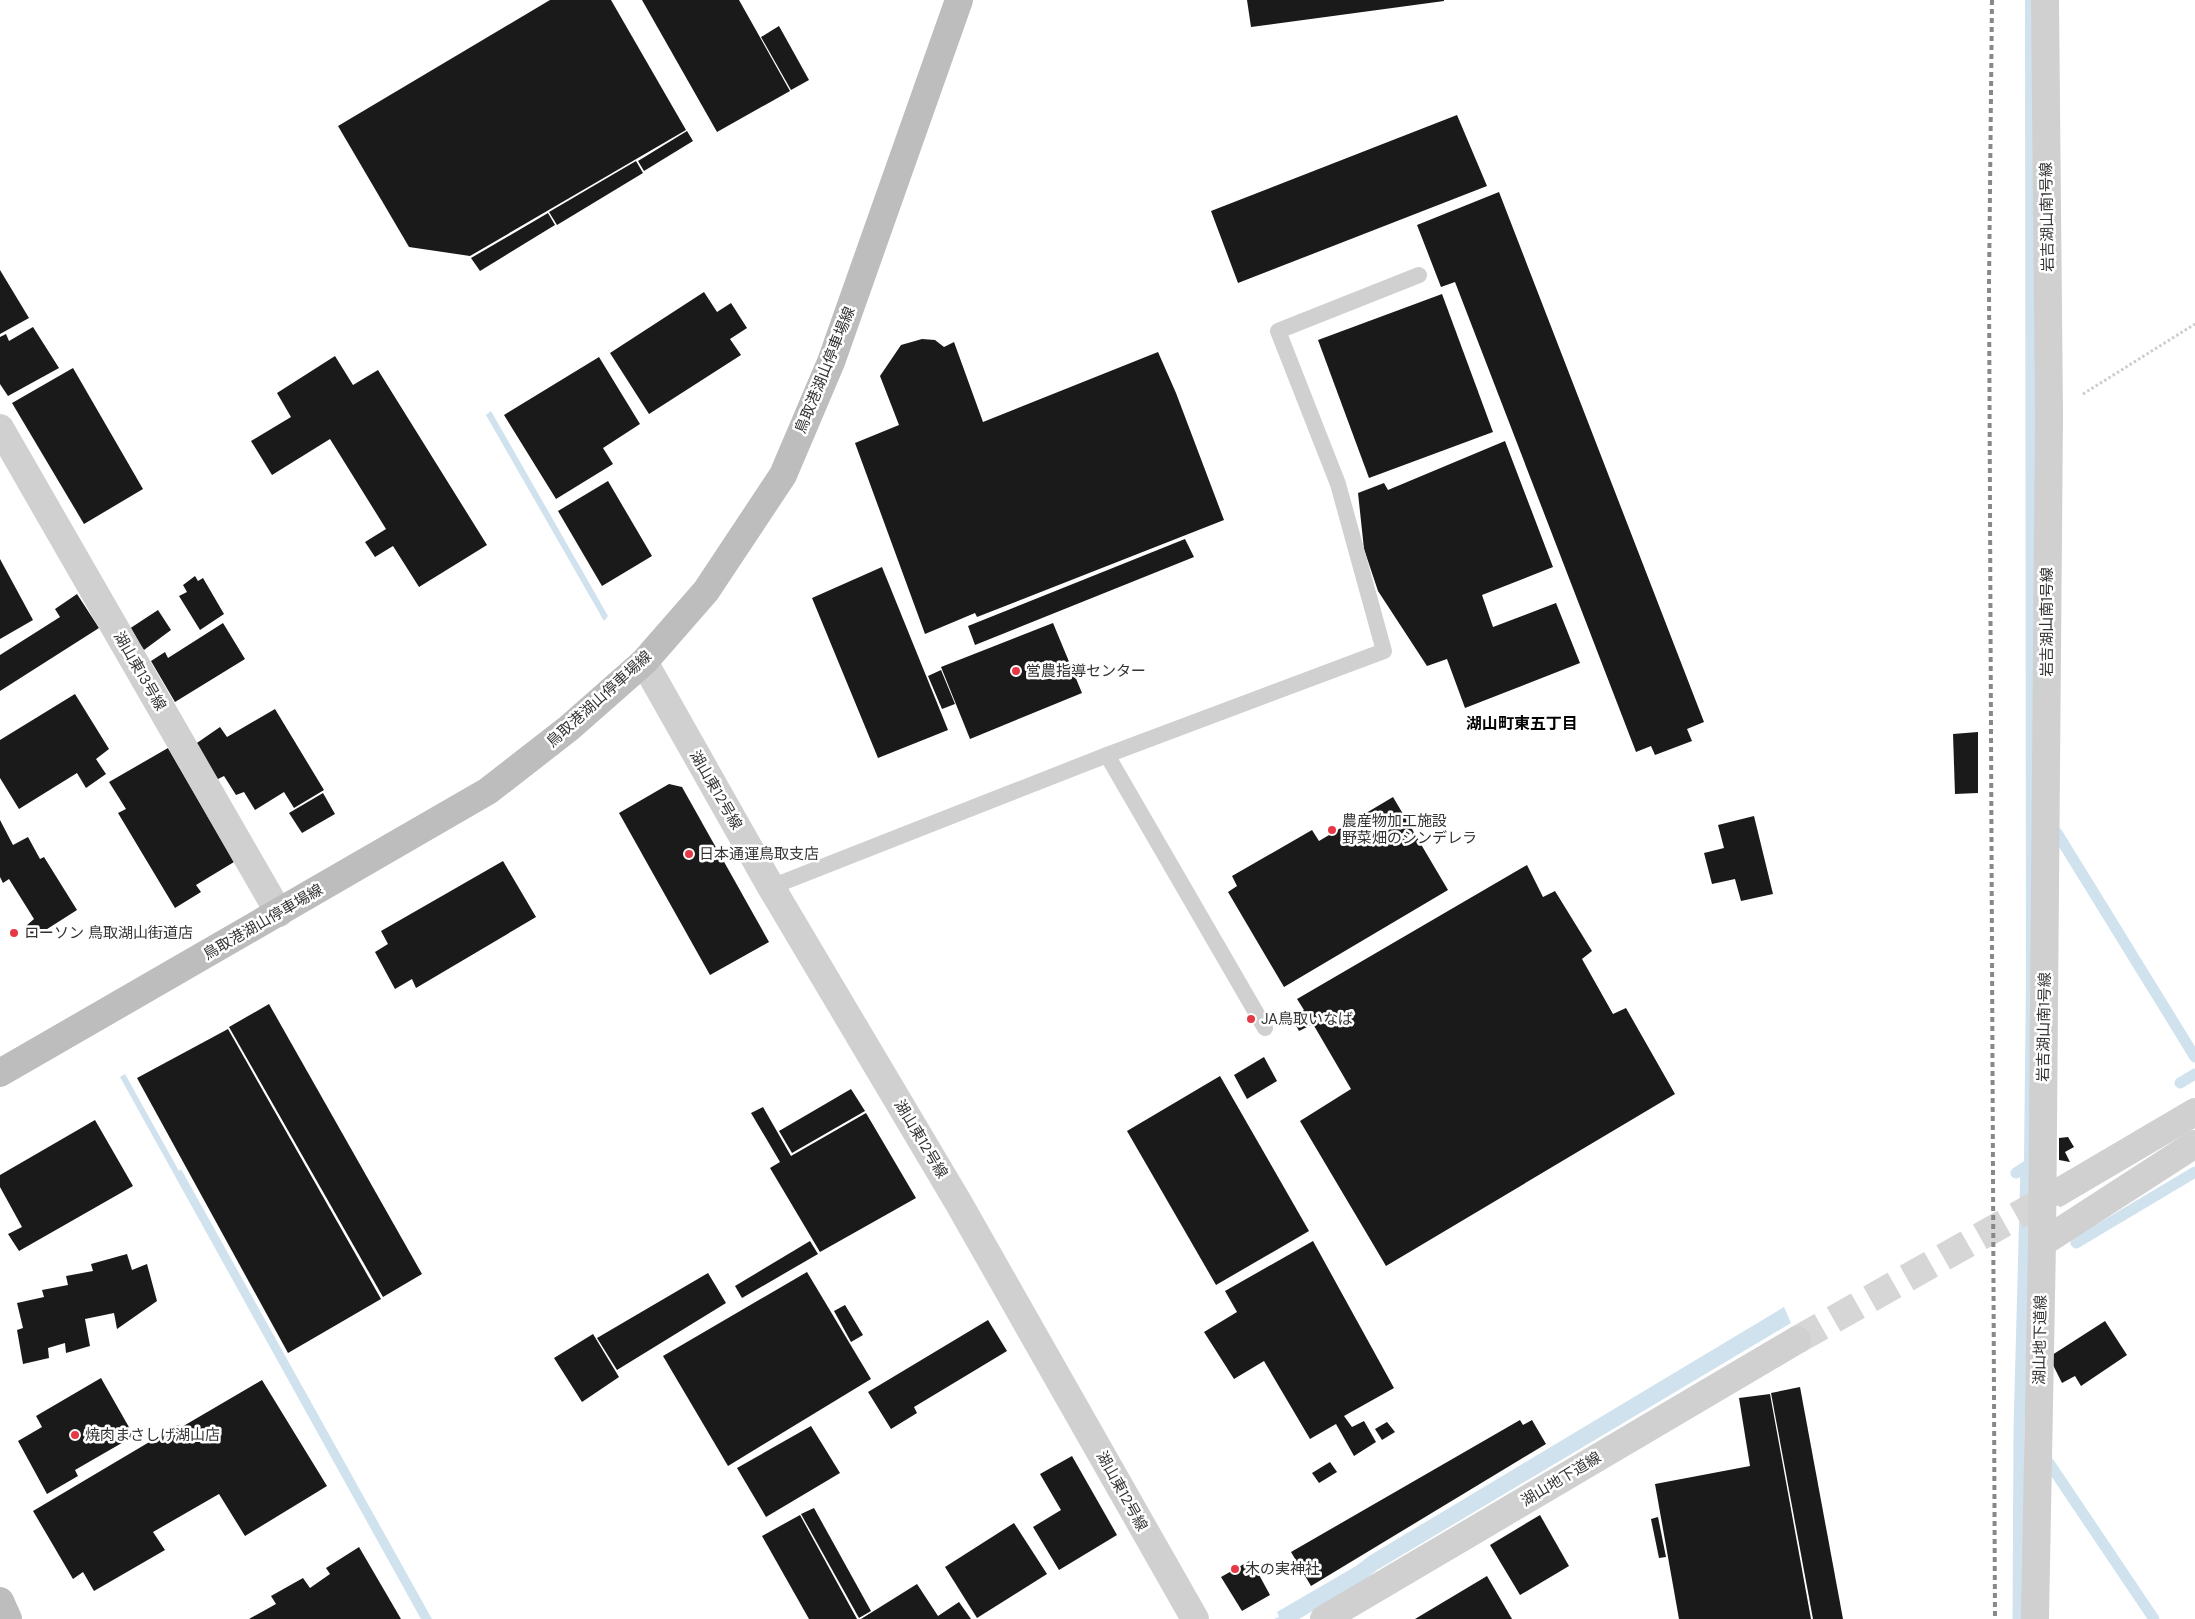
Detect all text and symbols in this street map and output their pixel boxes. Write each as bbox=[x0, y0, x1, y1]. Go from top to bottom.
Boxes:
street label: 岩吉湖山南1号線 bbox=[2036, 162, 2058, 272]
street label: 鳥取港湖山停車場線 bbox=[790, 304, 860, 436]
street label: 岩吉湖山南1号線 bbox=[2037, 567, 2057, 677]
street label: 湖山東13号線 bbox=[109, 628, 171, 714]
street label: 鳥取港湖山停車場線 bbox=[542, 646, 656, 752]
place label: 営農指導センター bbox=[1026, 661, 1146, 681]
marker: 営農指導センター bbox=[1010, 665, 1022, 677]
district label: 湖山町東五丁目 bbox=[1466, 713, 1578, 734]
street label: 湖山東12号線 bbox=[685, 747, 747, 833]
place label: 農産物加工施設 野菜畑のシンデレラ bbox=[1342, 811, 1477, 848]
marker: 農産物加工施設 野菜畑のシンデレラ bbox=[1326, 824, 1338, 836]
place label: 日本通運鳥取支店 bbox=[699, 844, 819, 864]
marker: 日本通運鳥取支店 bbox=[683, 848, 695, 860]
street label: 鳥取港湖山停車場線 bbox=[200, 880, 326, 964]
place label: ローソン 鳥取湖山街道店 bbox=[24, 923, 193, 943]
marker: ローソン 鳥取湖山街道店 bbox=[8, 927, 20, 939]
street label: 岩吉湖山南1号線 bbox=[2033, 972, 2055, 1082]
place label: JA鳥取いなば bbox=[1261, 1009, 1353, 1029]
marker: JA鳥取いなば bbox=[1245, 1013, 1257, 1025]
street label: 湖山東12号線 bbox=[890, 1096, 952, 1182]
street label: 湖山地下道線 bbox=[2029, 1295, 2051, 1385]
place label: 焼肉まさしげ湖山店 bbox=[85, 1425, 220, 1445]
marker: 焼肉まさしげ湖山店 bbox=[69, 1429, 81, 1441]
street label: 湖山地下道線 bbox=[1517, 1447, 1605, 1511]
street label: 湖山東12号線 bbox=[1092, 1448, 1152, 1534]
place label: 木の実神社 bbox=[1245, 1559, 1320, 1579]
marker: 木の実神社 bbox=[1229, 1563, 1241, 1575]

